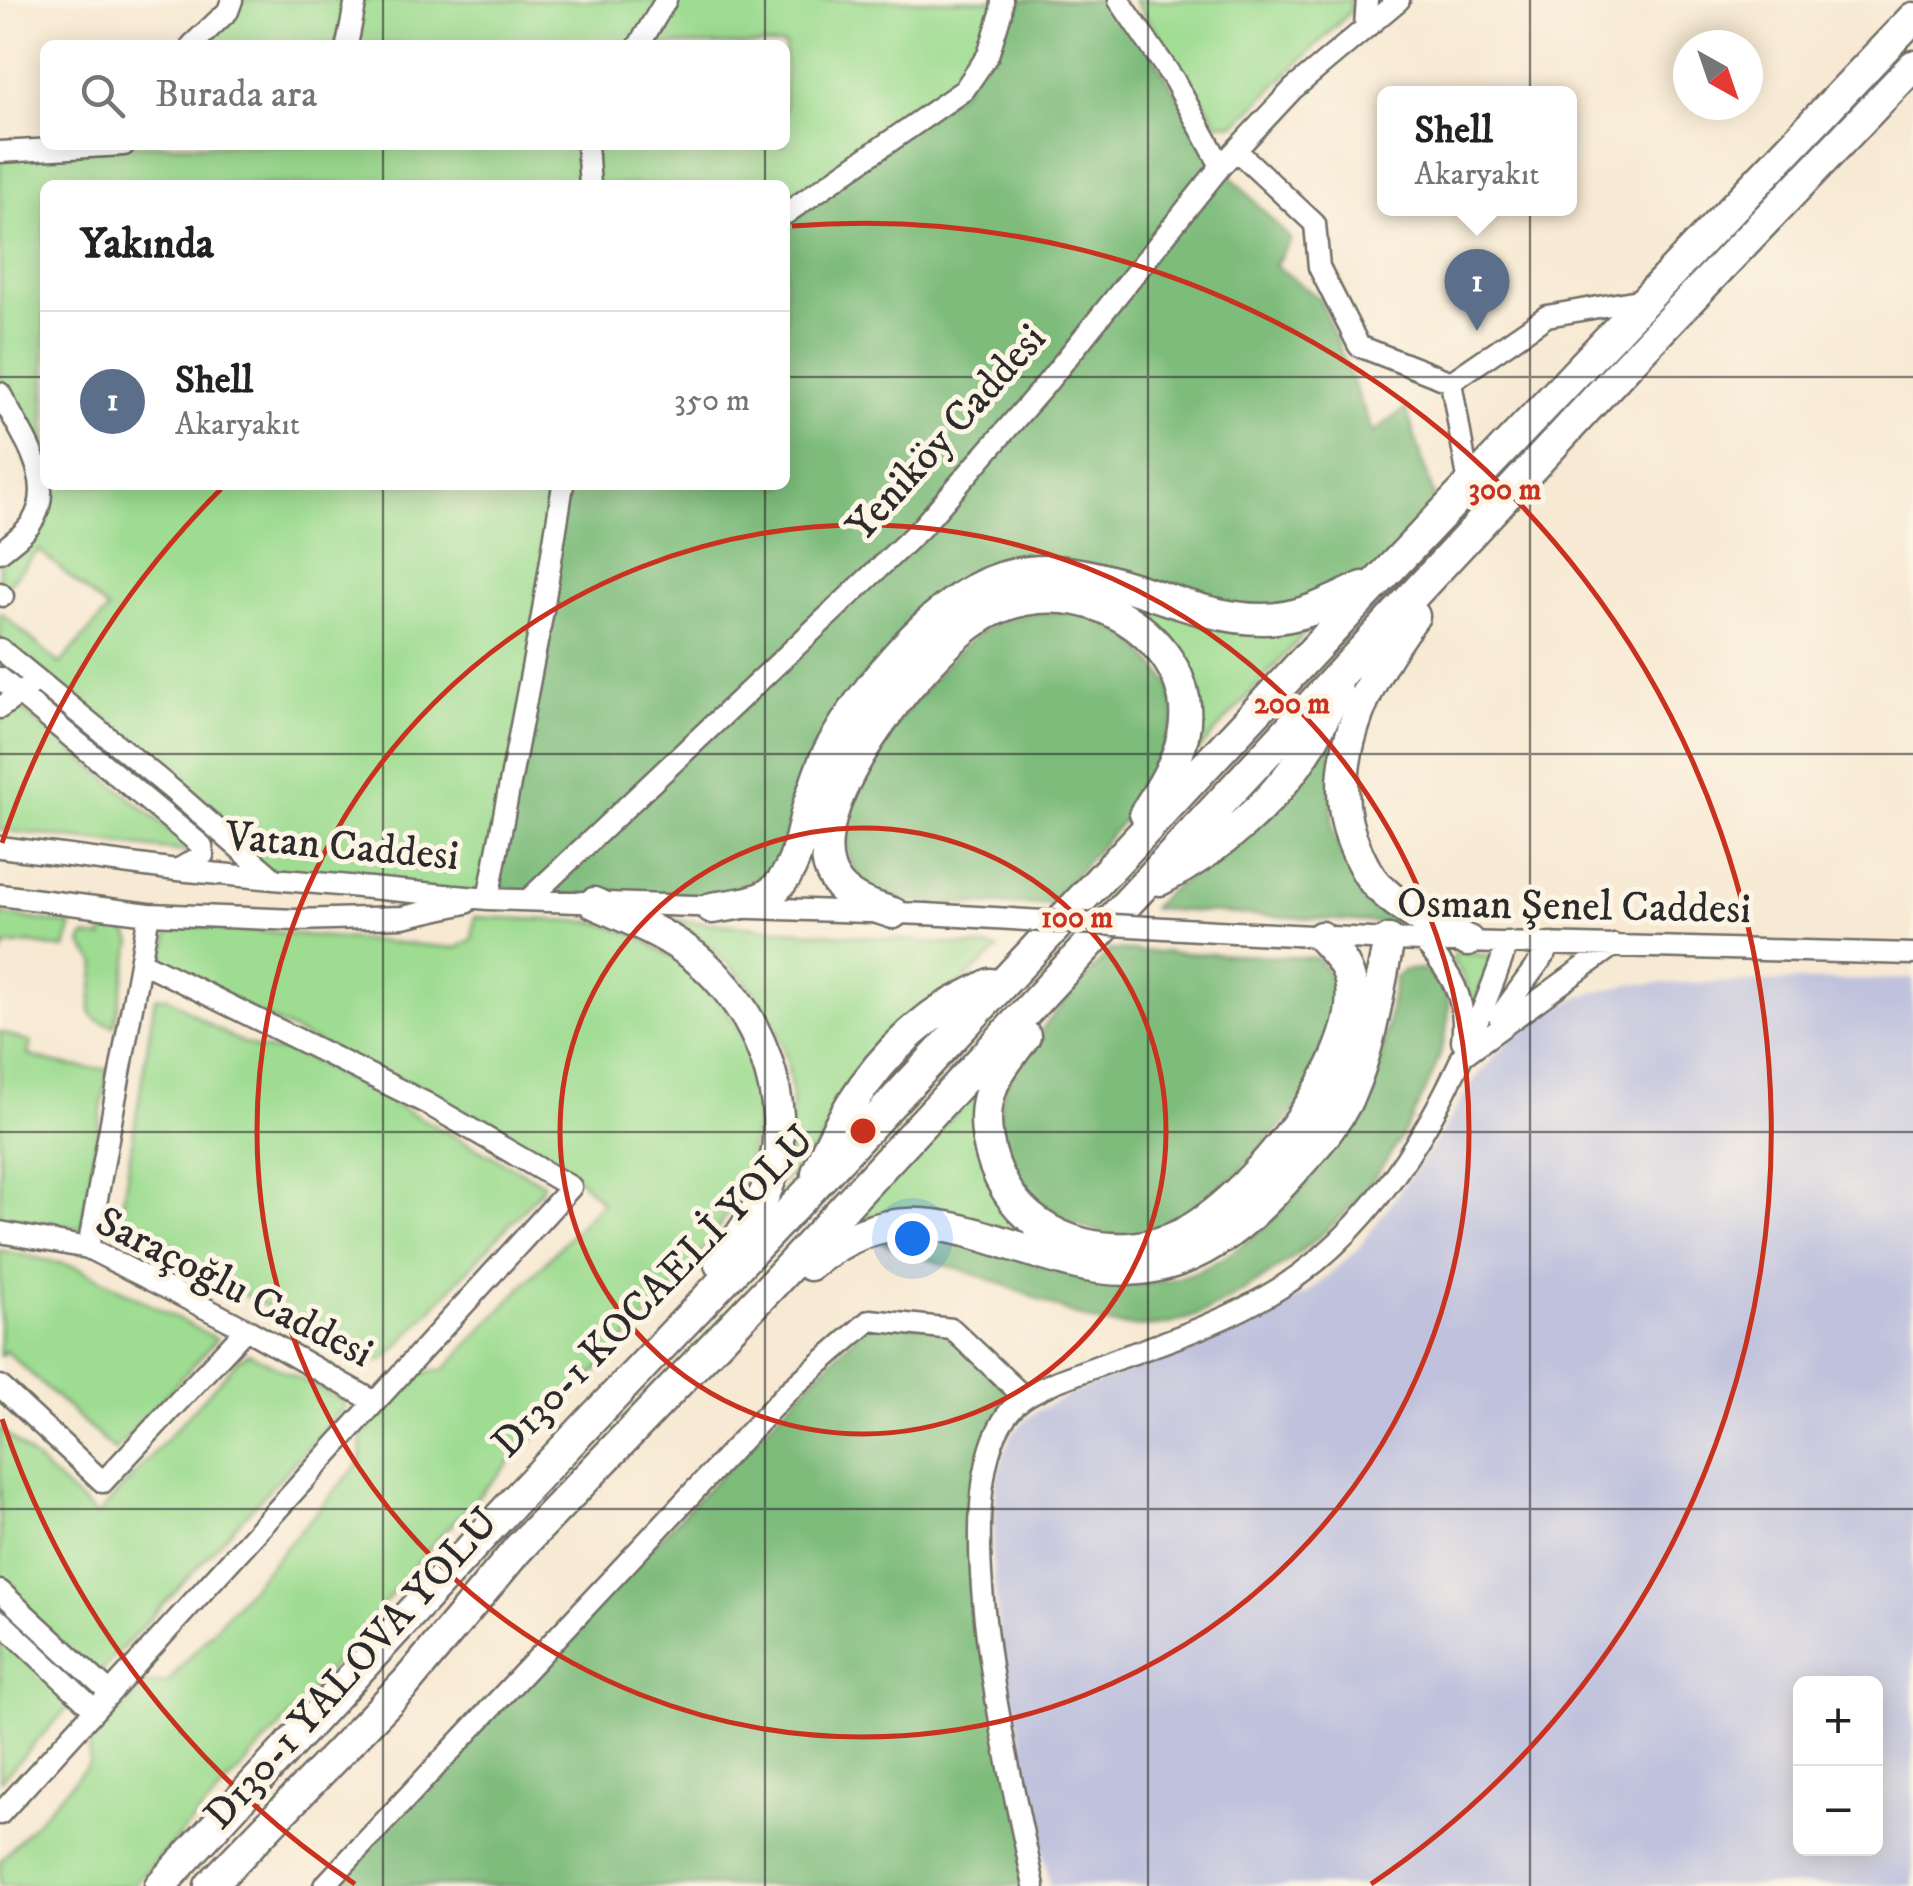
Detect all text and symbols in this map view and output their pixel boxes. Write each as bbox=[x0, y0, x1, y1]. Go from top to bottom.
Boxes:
north arrow bbox=[1673, 30, 1763, 120]
search box bbox=[40, 40, 790, 150]
icon: search bbox=[75, 68, 130, 123]
text: Burada ara bbox=[155, 71, 317, 119]
popup bbox=[1377, 86, 1577, 216]
text: Shell bbox=[1415, 107, 1493, 155]
text: Akaryakıt bbox=[1415, 155, 1539, 195]
text: Yakında bbox=[80, 219, 214, 271]
pin: 1 bbox=[1444, 248, 1510, 331]
street label: Yeniköy Caddesi bbox=[836, 314, 1058, 552]
text: Shell bbox=[175, 357, 253, 405]
text: 1 bbox=[107, 381, 118, 421]
text: 350 m bbox=[674, 381, 750, 421]
text: Akaryakıt bbox=[175, 405, 300, 445]
text: 300 m bbox=[1469, 472, 1542, 509]
text: 200 m bbox=[1254, 686, 1330, 723]
street label: Vatan Caddesi bbox=[222, 811, 461, 883]
street label: Osman Şenel Caddesi bbox=[1396, 878, 1752, 936]
text: 100 m bbox=[1041, 900, 1114, 937]
centre of rings bbox=[845, 1113, 881, 1149]
street label: D130-1 KOCAELİ YOLU bbox=[481, 1114, 827, 1469]
street label: Saraçoğlu Caddesi bbox=[87, 1196, 381, 1380]
your location bbox=[887, 1213, 938, 1264]
street label: D130-1 YALOVA YOLU bbox=[194, 1497, 510, 1841]
map controls bbox=[1793, 1676, 1883, 1856]
button: + bbox=[1793, 1676, 1883, 1766]
button: − bbox=[1793, 1766, 1883, 1856]

